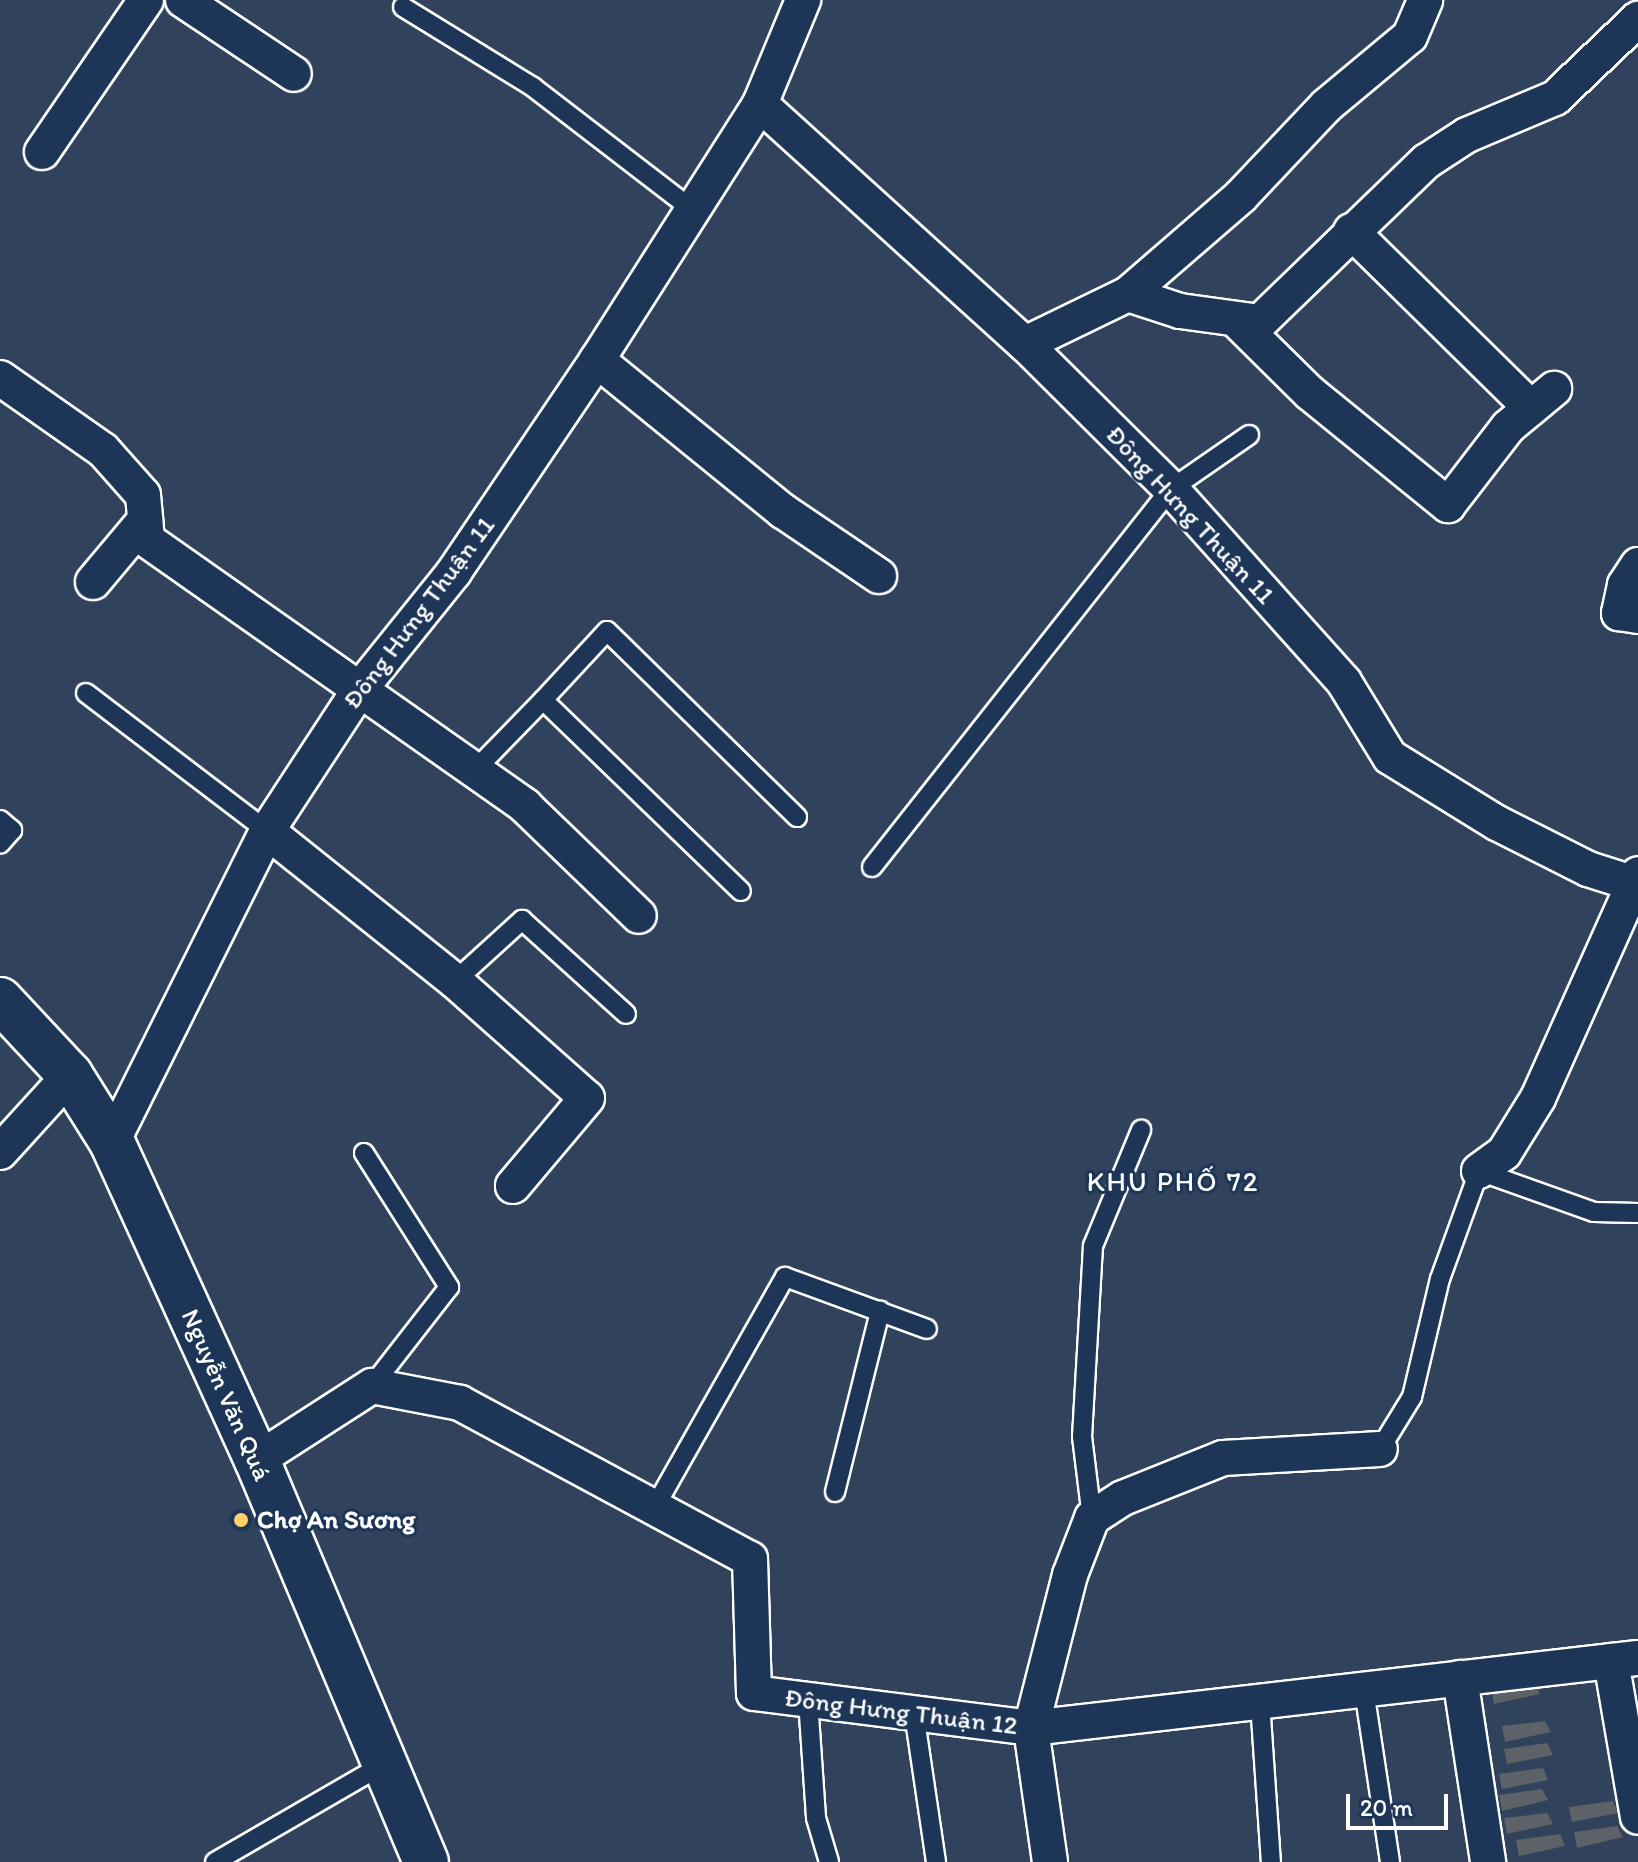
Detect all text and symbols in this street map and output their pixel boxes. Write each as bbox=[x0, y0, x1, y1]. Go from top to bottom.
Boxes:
street label: Đông Hưng Thuận 11 bbox=[1099, 419, 1281, 611]
street label: Đông Hưng Thuận 11 bbox=[336, 511, 502, 715]
district label: KHU PHỐ 72 bbox=[1087, 1164, 1259, 1198]
street label: Nguyễn Văn Quá bbox=[174, 1304, 278, 1486]
place label: Chợ An Sương bbox=[257, 1504, 415, 1536]
marker: Chợ An Sương bbox=[232, 1511, 250, 1529]
street label: Đông Hưng Thuận 12 bbox=[783, 1682, 1019, 1742]
scale bar bbox=[1350, 1778, 1452, 1828]
text: 20 m bbox=[1360, 1793, 1413, 1822]

